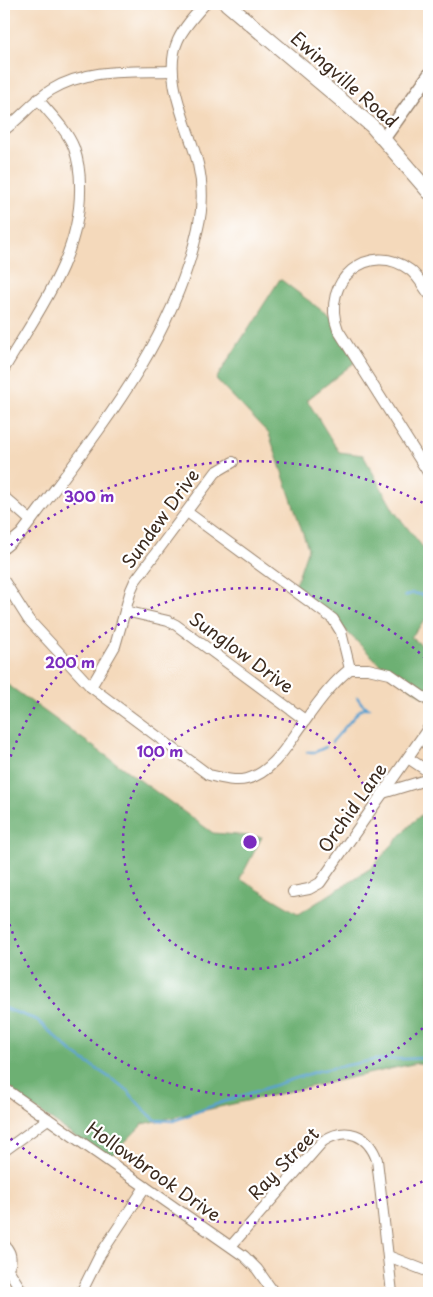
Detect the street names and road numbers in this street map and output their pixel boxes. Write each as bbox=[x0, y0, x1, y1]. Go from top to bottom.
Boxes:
street label: Ewingville Road bbox=[285, 24, 405, 133]
street label: Sundew Drive bbox=[114, 463, 205, 574]
street label: Sunglow Drive bbox=[184, 605, 300, 699]
street label: Orchid Lane bbox=[311, 757, 393, 858]
street label: Hollowbrook Drive bbox=[81, 1114, 227, 1227]
street label: Ray Street bbox=[241, 1120, 325, 1206]

